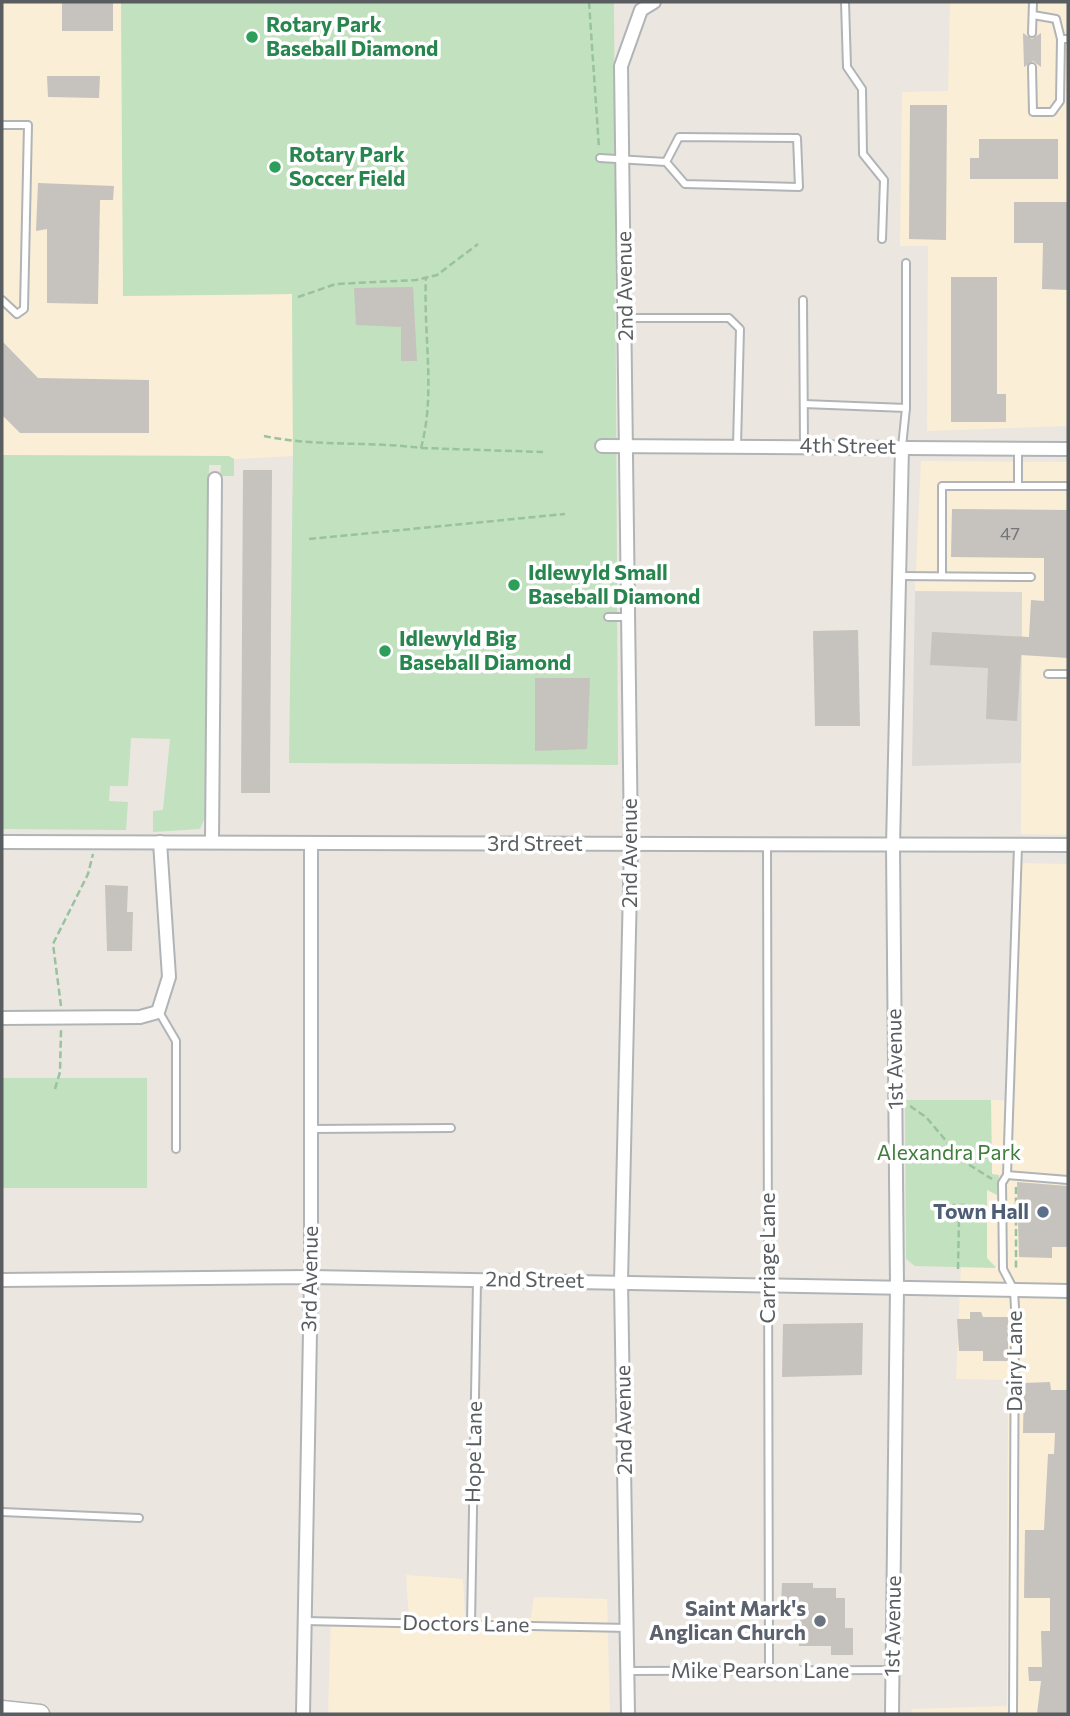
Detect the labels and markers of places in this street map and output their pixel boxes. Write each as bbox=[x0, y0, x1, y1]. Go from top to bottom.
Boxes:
place label: Rotary Park Baseball Diamond bbox=[266, 11, 438, 60]
marker: Rotary Park Baseball Diamond bbox=[244, 29, 260, 45]
place label: Rotary Park Soccer Field bbox=[289, 141, 405, 190]
marker: Rotary Park Soccer Field bbox=[267, 159, 283, 175]
place label: Idlewyld Small Baseball Diamond bbox=[528, 559, 700, 608]
marker: Idlewyld Small Baseball Diamond bbox=[506, 577, 522, 593]
place label: Idlewyld Big Baseball Diamond bbox=[399, 625, 571, 674]
marker: Idlewyld Big Baseball Diamond bbox=[377, 643, 393, 659]
place label: Town Hall bbox=[933, 1198, 1029, 1223]
marker: Town Hall bbox=[1035, 1204, 1051, 1220]
place label: Saint Mark's Anglican Church bbox=[649, 1595, 806, 1644]
marker: Saint Mark's Anglican Church bbox=[812, 1613, 828, 1629]

